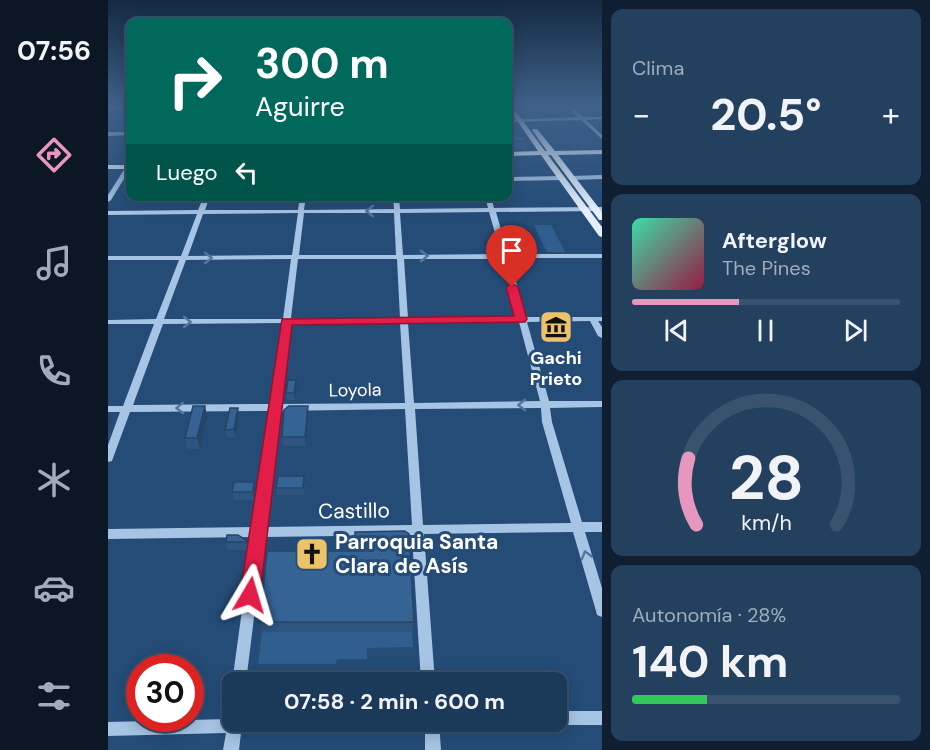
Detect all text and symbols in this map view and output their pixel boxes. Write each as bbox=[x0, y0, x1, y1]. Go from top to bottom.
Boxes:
text: 07:56 bbox=[17, 33, 91, 68]
text: 300 m bbox=[255, 36, 389, 91]
icon: right bbox=[156, 42, 234, 120]
text: Clima bbox=[632, 55, 684, 81]
text: 20.5° bbox=[710, 85, 822, 144]
text: Aguirre bbox=[255, 89, 345, 124]
text: − bbox=[632, 93, 650, 136]
text: + bbox=[882, 93, 900, 136]
icon: directions bbox=[33, 134, 75, 176]
icon: left bbox=[230, 156, 263, 189]
text: Luego bbox=[156, 158, 218, 187]
one-way arrow bbox=[365, 205, 374, 217]
pin bbox=[486, 225, 537, 287]
text: Afterglow bbox=[722, 226, 827, 255]
icon: arrive bbox=[495, 234, 528, 267]
icon: music bbox=[33, 242, 75, 284]
one-way arrow bbox=[420, 250, 429, 262]
one-way arrow bbox=[204, 252, 213, 264]
text: The Pines bbox=[722, 255, 811, 281]
museum icon: Gachi Prieto bbox=[538, 309, 574, 345]
icon: previous bbox=[660, 314, 693, 347]
icon: pause bbox=[749, 314, 782, 347]
icon: next bbox=[839, 314, 872, 347]
one-way arrow bbox=[183, 316, 192, 328]
place label: Gachi Prieto bbox=[530, 346, 582, 391]
icon: phone bbox=[33, 350, 75, 392]
street label: Loyola bbox=[328, 378, 382, 402]
one-way arrow bbox=[518, 399, 527, 411]
one-way arrow bbox=[176, 402, 185, 414]
text: 28 bbox=[728, 437, 804, 518]
icon: climate bbox=[33, 459, 75, 501]
street label: Castillo bbox=[318, 496, 390, 526]
text: km/h bbox=[741, 509, 791, 537]
place label: Parroquia Santa Clara de Asís bbox=[335, 528, 498, 580]
church icon: Parroquia Santa Clara de Asís bbox=[294, 536, 330, 572]
one-way arrow bbox=[581, 550, 593, 561]
position arrow bbox=[218, 563, 282, 627]
icon: car bbox=[33, 567, 75, 609]
text: Autonomía · 28% bbox=[632, 602, 786, 628]
text: 140 km bbox=[632, 632, 788, 691]
speed limit sign: 30 bbox=[126, 654, 204, 732]
icon: filters bbox=[33, 675, 75, 717]
text: 07:58 · 2 min · 600 m bbox=[284, 687, 505, 716]

